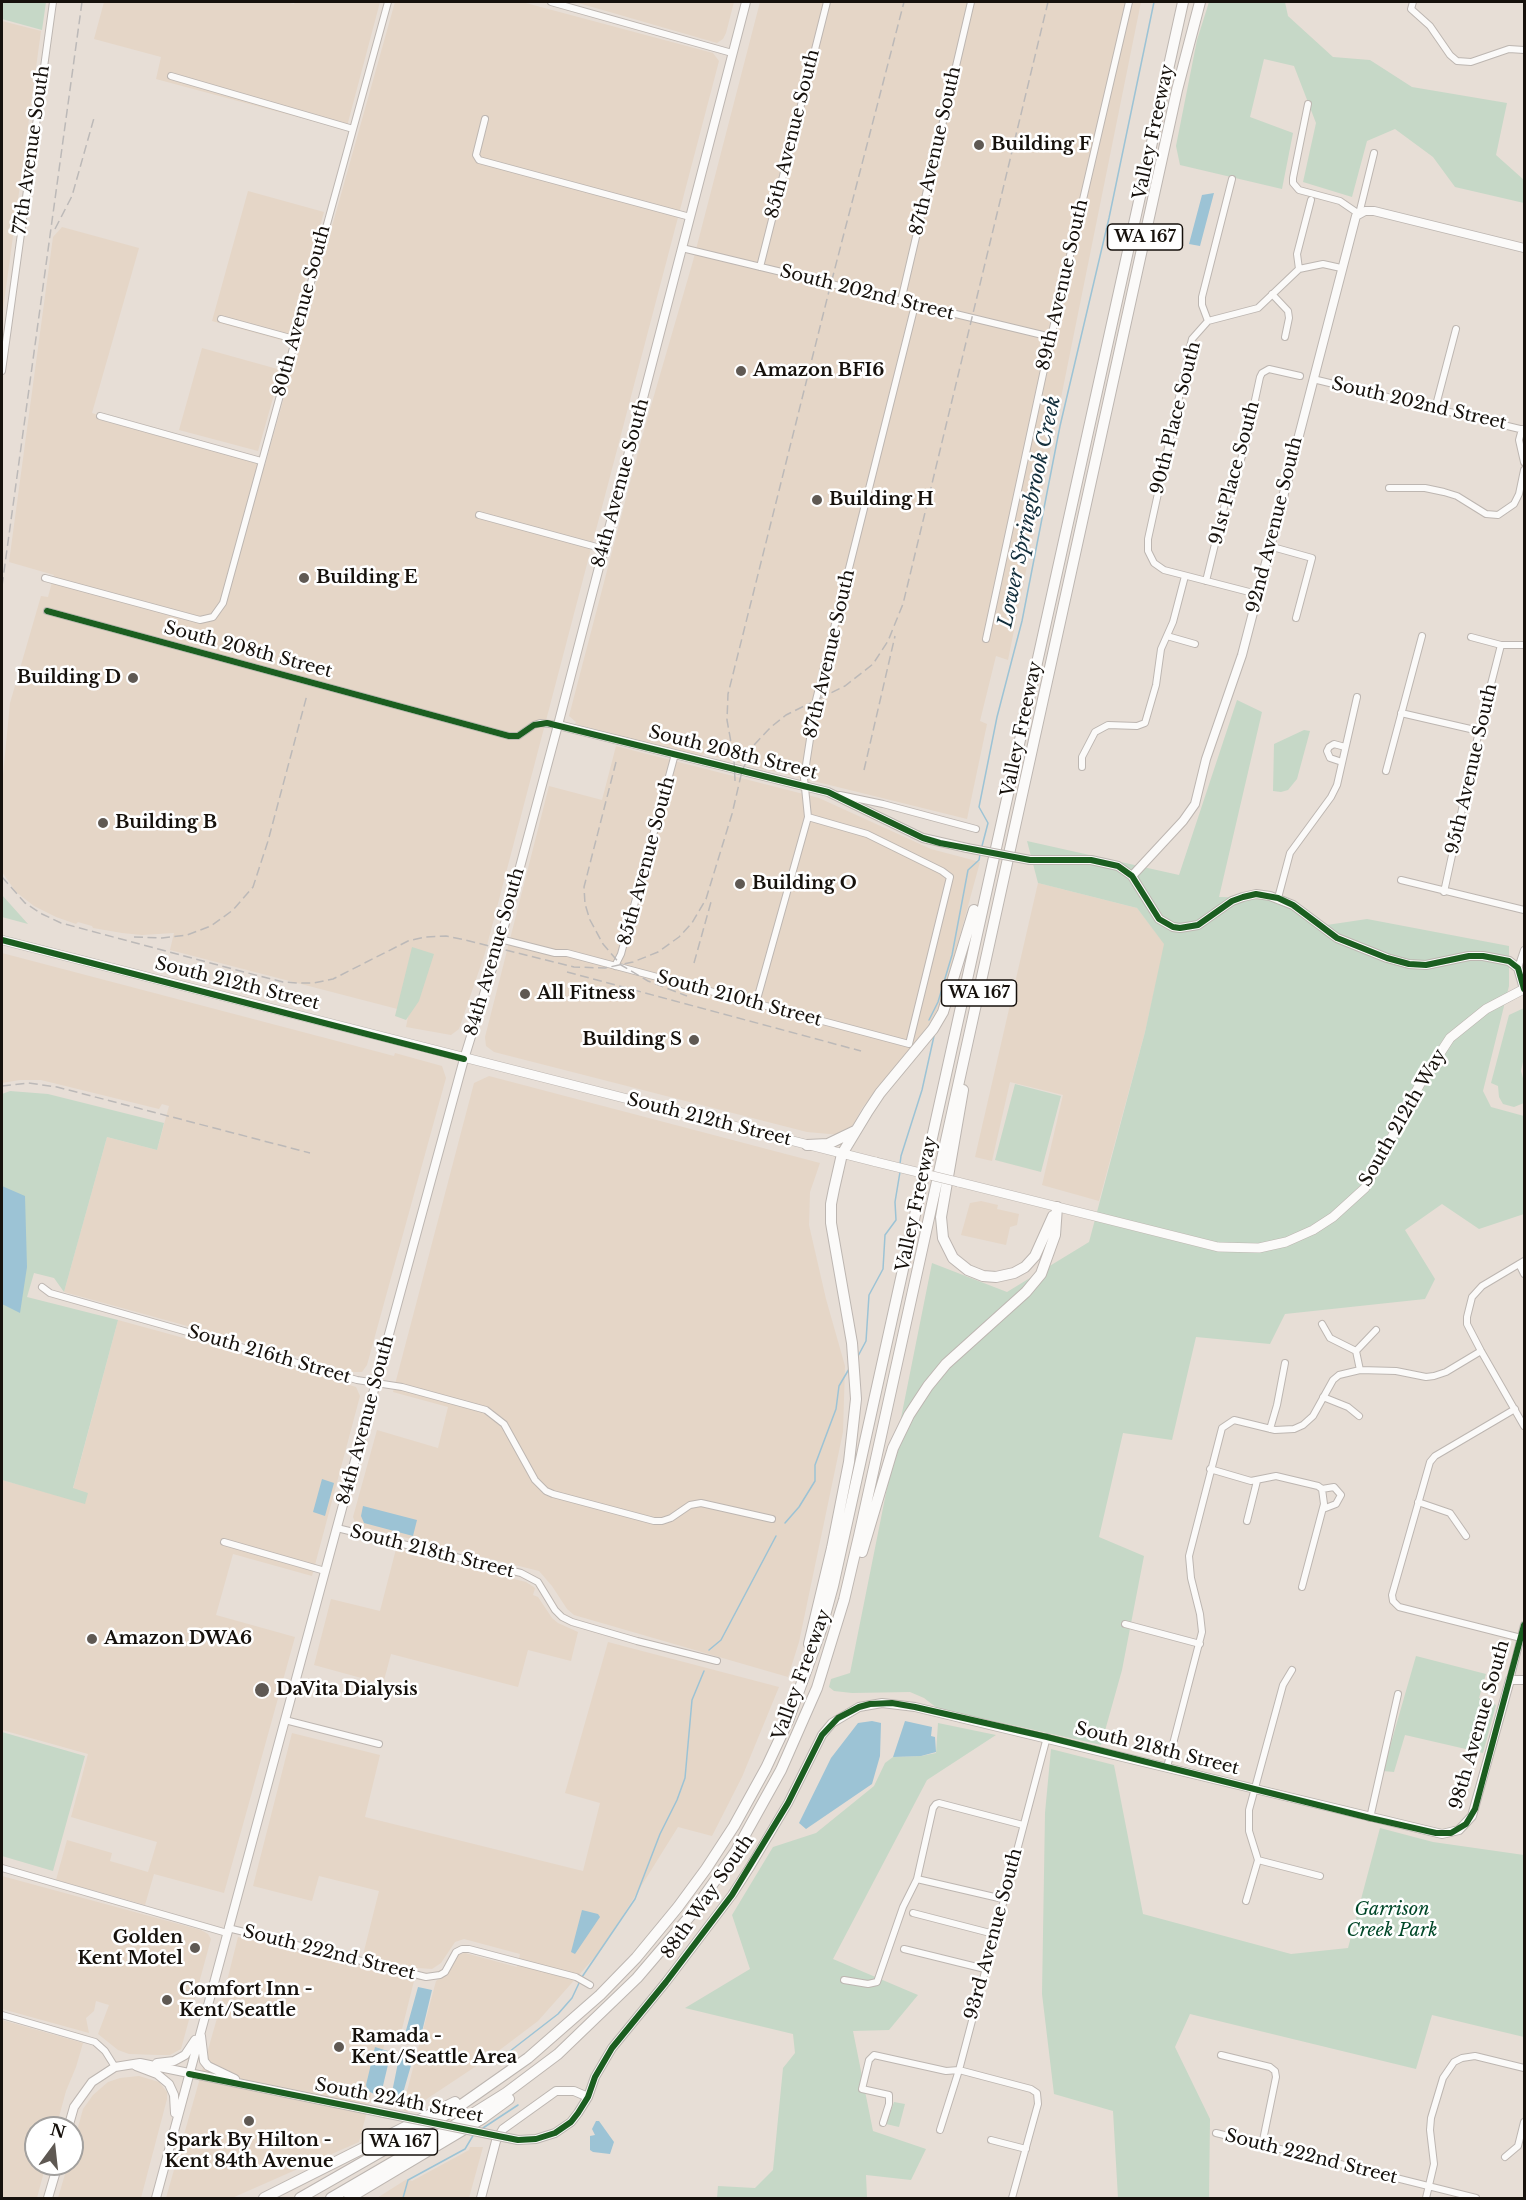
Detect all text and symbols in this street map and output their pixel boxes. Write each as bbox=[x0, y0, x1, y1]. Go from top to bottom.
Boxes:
street label: 85th Avenue South bbox=[761, 47, 825, 221]
street label: Valley Freeway bbox=[1129, 62, 1179, 202]
street label: 77th Avenue South bbox=[9, 64, 55, 236]
street label: 87th Avenue South bbox=[906, 64, 966, 238]
place label: Building F bbox=[991, 134, 1091, 156]
marker: Building F bbox=[972, 138, 986, 152]
street label: 89th Avenue South bbox=[1033, 197, 1093, 373]
street label: 80th Avenue South bbox=[269, 223, 335, 399]
road number: WA 167 bbox=[1108, 224, 1182, 250]
street label: South 202nd Street bbox=[778, 261, 956, 325]
street label: 90th Place South bbox=[1147, 339, 1205, 497]
place label: Amazon BFI6 bbox=[753, 360, 884, 382]
marker: Amazon BFI6 bbox=[734, 364, 748, 378]
street label: South 202nd Street bbox=[1330, 373, 1508, 435]
water label: Lower Springbrook Creek bbox=[994, 394, 1066, 630]
street label: 84th Avenue South bbox=[588, 396, 654, 570]
street label: 91st Place South bbox=[1205, 399, 1265, 547]
street label: 92nd Avenue South bbox=[1243, 435, 1307, 615]
place label: Building H bbox=[829, 489, 934, 511]
marker: Building H bbox=[810, 493, 824, 507]
place label: Building E bbox=[316, 567, 417, 589]
street label: 87th Avenue South bbox=[800, 567, 860, 741]
marker: Building E bbox=[297, 571, 311, 585]
street label: South 208th Street bbox=[162, 617, 334, 683]
street label: Valley Freeway bbox=[997, 659, 1047, 799]
place label: Building D bbox=[17, 667, 121, 689]
marker: Building D bbox=[126, 671, 140, 685]
street label: 95th Avenue South bbox=[1442, 682, 1502, 856]
street label: South 208th Street bbox=[646, 722, 820, 784]
street label: 85th Avenue South bbox=[614, 774, 680, 948]
place label: Building B bbox=[115, 812, 217, 834]
marker: Building B bbox=[96, 816, 110, 830]
street label: 84th Avenue South bbox=[461, 865, 529, 1039]
place label: Building O bbox=[752, 873, 857, 895]
marker: Building O bbox=[733, 877, 747, 891]
street label: South 212th Street bbox=[153, 953, 321, 1015]
street label: South 210th Street bbox=[654, 967, 824, 1031]
road number: WA 167 bbox=[942, 980, 1016, 1006]
place label: All Fitness bbox=[537, 983, 635, 1005]
marker: All Fitness bbox=[518, 987, 532, 1001]
place label: Building S bbox=[582, 1029, 682, 1051]
marker: Building S bbox=[687, 1033, 701, 1047]
street label: South 212th Way bbox=[1355, 1045, 1451, 1191]
street label: South 212th Street bbox=[625, 1089, 793, 1151]
street label: Valley Freeway bbox=[892, 1134, 942, 1274]
street label: South 216th Street bbox=[185, 1321, 353, 1389]
street label: 84th Avenue South bbox=[333, 1333, 399, 1507]
street label: South 218th Street bbox=[348, 1521, 516, 1583]
street label: Valley Freeway bbox=[768, 1607, 836, 1743]
place label: Amazon DWA6 bbox=[104, 1628, 252, 1650]
marker: Amazon DWA6 bbox=[85, 1632, 99, 1646]
street label: 98th Avenue South bbox=[1445, 1638, 1515, 1812]
place label: DaVita Dialysis bbox=[276, 1679, 418, 1701]
marker: DaVita Dialysis bbox=[253, 1681, 271, 1699]
street label: South 218th Street bbox=[1073, 1718, 1241, 1780]
street label: 88th Way South bbox=[657, 1831, 759, 1963]
street label: 93rd Avenue South bbox=[961, 1846, 1027, 2022]
park label: Garrison Creek Park bbox=[1347, 1899, 1437, 1942]
street label: South 222nd Street bbox=[241, 1921, 417, 1985]
place label: Golden Kent Motel bbox=[77, 1927, 183, 1970]
marker: Golden Kent Motel bbox=[188, 1941, 202, 1955]
place label: Comfort Inn - Kent/Seattle bbox=[179, 1979, 313, 2022]
marker: Comfort Inn - Kent/Seattle bbox=[160, 1993, 174, 2007]
place label: Ramada - Kent/Seattle Area bbox=[351, 2026, 517, 2068]
marker: Ramada - Kent/Seattle Area bbox=[332, 2040, 346, 2054]
street label: South 224th Street bbox=[313, 2074, 485, 2128]
marker: Spark By Hilton - Kent 84th Avenue bbox=[242, 2114, 256, 2128]
north arrow bbox=[24, 2116, 84, 2176]
text: N bbox=[48, 2119, 68, 2142]
street label: South 222nd Street bbox=[1223, 2125, 1399, 2189]
road number: WA 167 bbox=[362, 2129, 438, 2155]
place label: Spark By Hilton - Kent 84th Avenue bbox=[165, 2130, 333, 2172]

